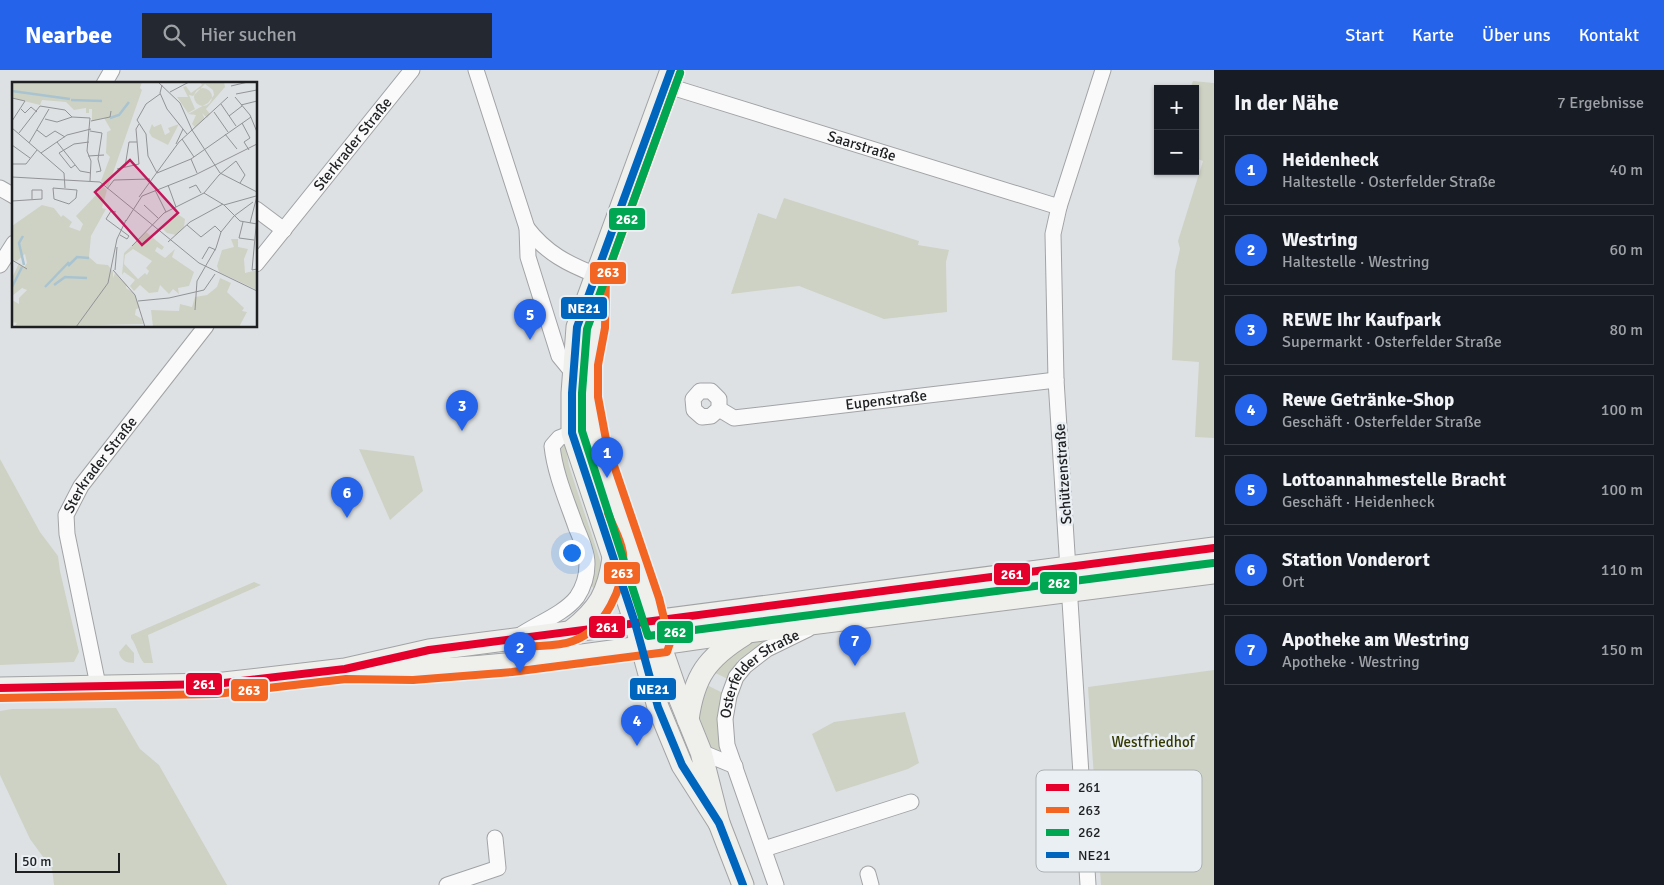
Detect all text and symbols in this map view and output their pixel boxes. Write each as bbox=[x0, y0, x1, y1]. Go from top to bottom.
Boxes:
search box bbox=[142, 13, 492, 58]
text: Nearbee bbox=[25, 20, 112, 50]
icon: search bbox=[160, 21, 188, 49]
text: Hier suchen bbox=[200, 23, 297, 47]
text: Start bbox=[1345, 24, 1384, 46]
text: Karte bbox=[1412, 24, 1454, 46]
text: Über uns bbox=[1482, 24, 1551, 46]
text: Kontakt bbox=[1579, 24, 1639, 46]
inset map bbox=[12, 82, 258, 328]
map controls bbox=[1154, 85, 1199, 175]
button: + bbox=[1154, 85, 1199, 130]
text: In der Nähe bbox=[1234, 90, 1339, 116]
text: 7 Ergebnisse bbox=[1557, 93, 1644, 113]
street label: Sterkrader Straße bbox=[309, 94, 396, 194]
street label: Saarstraße bbox=[825, 127, 898, 165]
button: − bbox=[1154, 130, 1199, 175]
text: Heidenheck bbox=[1282, 148, 1379, 172]
text: 1 bbox=[1247, 160, 1255, 180]
text: 40 m bbox=[1609, 160, 1643, 180]
text: Haltestelle · Osterfelder Straße bbox=[1282, 172, 1496, 192]
line badge: 262 bbox=[608, 207, 646, 231]
text: 262 bbox=[616, 211, 638, 228]
text: Westring bbox=[1282, 228, 1358, 252]
text: 2 bbox=[1247, 240, 1255, 260]
text: 60 m bbox=[1609, 240, 1643, 260]
text: Haltestelle · Westring bbox=[1282, 252, 1430, 272]
line badge: 263 bbox=[589, 261, 627, 285]
text: 263 bbox=[597, 264, 619, 281]
line badge: NE21 bbox=[560, 296, 608, 320]
pin: 5 bbox=[514, 299, 546, 340]
text: NE21 bbox=[568, 300, 601, 317]
text: REWE Ihr Kaufpark bbox=[1282, 308, 1441, 332]
text: 3 bbox=[1247, 320, 1255, 340]
text: 80 m bbox=[1609, 320, 1643, 340]
text: Supermarkt · Osterfelder Straße bbox=[1282, 332, 1502, 352]
street label: Eupenstraße bbox=[844, 386, 928, 414]
text: Rewe Getränke-Shop bbox=[1282, 388, 1454, 412]
pin: 3 bbox=[446, 390, 478, 431]
text: 4 bbox=[1247, 400, 1255, 420]
text: 100 m bbox=[1601, 400, 1643, 420]
text: Geschäft · Osterfelder Straße bbox=[1282, 412, 1482, 432]
street label: Sterkrader Straße bbox=[60, 413, 141, 516]
street label: Schützenstraße bbox=[1050, 423, 1076, 525]
pin: 1 bbox=[591, 437, 623, 478]
text: Lottoannahmestelle Bracht bbox=[1282, 468, 1506, 492]
pin: 6 bbox=[331, 477, 363, 518]
text: 5 bbox=[1247, 480, 1255, 500]
text: 100 m bbox=[1601, 480, 1643, 500]
text: Geschäft · Heidenheck bbox=[1282, 492, 1435, 512]
your location bbox=[559, 540, 585, 566]
text: Station Vonderort bbox=[1282, 548, 1430, 572]
text: 6 bbox=[1247, 560, 1255, 580]
text: 110 m bbox=[1601, 560, 1643, 580]
line badge: 263 bbox=[603, 561, 641, 585]
line badge: 261 bbox=[993, 562, 1031, 586]
text: 263 bbox=[611, 565, 633, 582]
text: 261 bbox=[1001, 566, 1024, 583]
line badge: 262 bbox=[1039, 571, 1078, 595]
text: Ort bbox=[1282, 572, 1304, 592]
text: 262 bbox=[1048, 575, 1070, 592]
line badge: 261 bbox=[588, 615, 626, 639]
text: 261 bbox=[596, 619, 619, 636]
line badge: 262 bbox=[656, 620, 694, 644]
text: 262 bbox=[664, 624, 686, 641]
pin: 7 bbox=[839, 625, 871, 666]
street label: Osterfelder Straße bbox=[716, 626, 802, 720]
text: Apotheke am Westring bbox=[1282, 628, 1469, 652]
pin: 2 bbox=[504, 632, 536, 673]
text: 7 bbox=[1247, 640, 1255, 660]
text: 150 m bbox=[1601, 640, 1643, 660]
text: Apotheke · Westring bbox=[1282, 652, 1420, 672]
line badge: 261 bbox=[185, 672, 223, 696]
text: 261 bbox=[193, 676, 216, 693]
line badge: NE21 bbox=[629, 677, 677, 701]
line badge: 263 bbox=[230, 678, 269, 702]
text: NE21 bbox=[637, 681, 670, 698]
text: 263 bbox=[238, 682, 260, 699]
pin: 4 bbox=[621, 705, 653, 746]
park label: Westfriedhof bbox=[1111, 733, 1196, 751]
legend bbox=[1036, 770, 1202, 872]
text: 261 bbox=[1078, 779, 1101, 796]
text: 263 bbox=[1078, 802, 1101, 819]
text: 262 bbox=[1078, 824, 1101, 841]
text: NE21 bbox=[1078, 847, 1111, 864]
scale bar bbox=[15, 850, 120, 873]
text: 50 m bbox=[22, 853, 51, 870]

